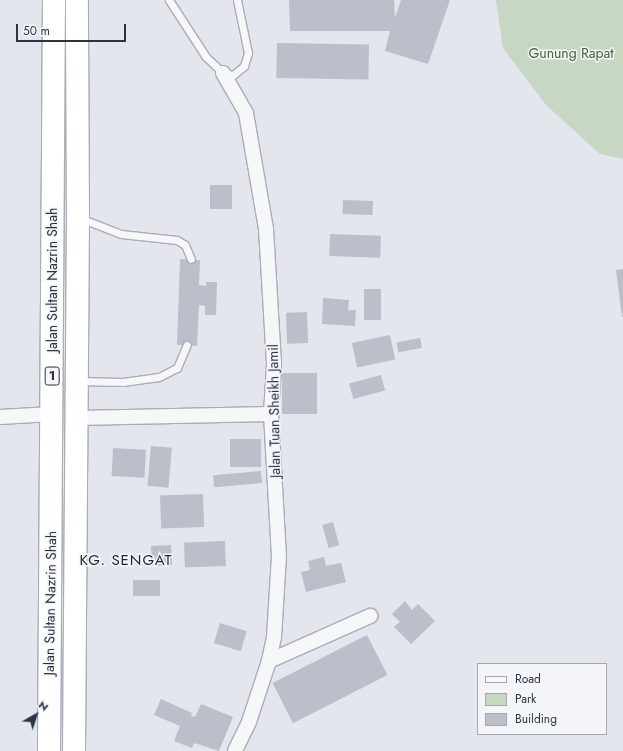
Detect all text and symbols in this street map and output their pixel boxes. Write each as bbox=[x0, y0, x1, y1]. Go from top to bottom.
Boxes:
scale bar bbox=[18, 16, 128, 42]
text: 50 m bbox=[23, 22, 50, 40]
park label: Gunung Rapat bbox=[528, 45, 614, 61]
street label: Jalan Sultan Nazrin Shah bbox=[44, 208, 60, 352]
street label: Jalan Tuan Sheikh Jamil bbox=[264, 344, 284, 478]
road number: 1 bbox=[44, 365, 60, 387]
street label: Jalan Sultan Nazrin Shah bbox=[40, 531, 60, 675]
district label: KG. SENGAT bbox=[80, 552, 172, 570]
legend bbox=[477, 663, 607, 735]
text: Road bbox=[515, 670, 541, 688]
text: Park bbox=[515, 690, 536, 708]
north arrow bbox=[16, 695, 56, 735]
text: N bbox=[35, 697, 52, 715]
text: Building bbox=[515, 710, 557, 728]

